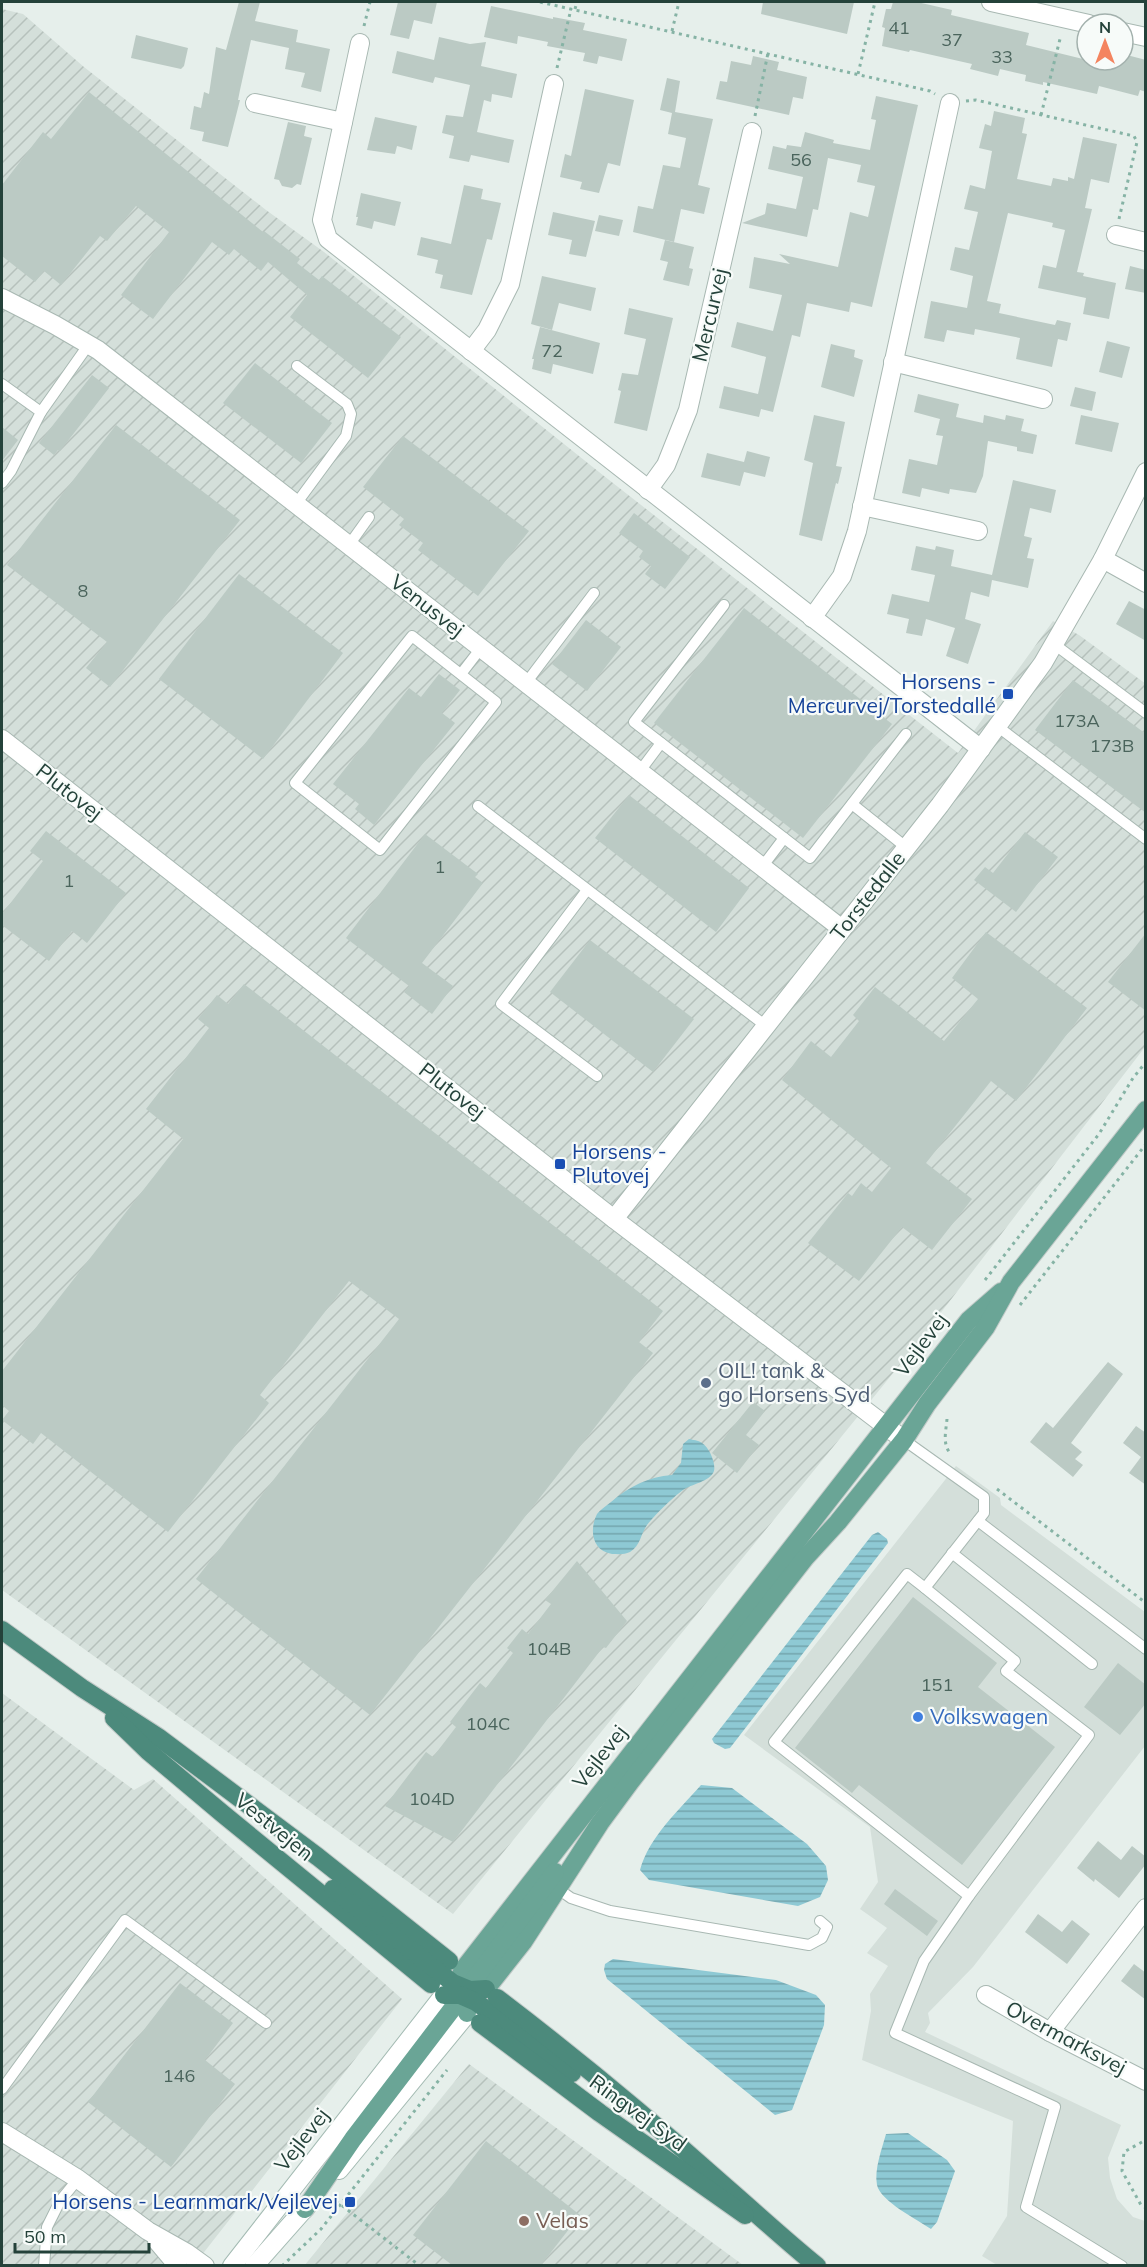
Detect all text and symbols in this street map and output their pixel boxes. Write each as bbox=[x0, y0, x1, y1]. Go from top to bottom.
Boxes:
north arrow bbox=[1075, 12, 1135, 72]
house number: 41 bbox=[888, 16, 910, 39]
text: N bbox=[1099, 17, 1111, 37]
house number: 37 bbox=[941, 28, 963, 51]
house number: 33 bbox=[991, 45, 1013, 68]
house number: 56 bbox=[790, 148, 812, 171]
street label: Mercurvej bbox=[686, 266, 732, 364]
house number: 72 bbox=[541, 339, 563, 362]
street label: Venusvej bbox=[385, 568, 470, 642]
house number: 8 bbox=[78, 579, 88, 602]
place label: Horsens - Mercurvej/Torstedallé bbox=[788, 668, 996, 718]
marker: Horsens - Mercurvej/Torstedallé bbox=[1001, 687, 1015, 701]
house number: 173A bbox=[1054, 709, 1100, 732]
house number: 173B bbox=[1090, 734, 1134, 757]
street label: Plutovej bbox=[31, 757, 108, 825]
street label: Torstedalle bbox=[824, 846, 910, 945]
house number: 1 bbox=[435, 855, 445, 878]
house number: 1 bbox=[64, 869, 74, 892]
street label: Plutovej bbox=[414, 1056, 491, 1124]
place label: Horsens - Plutovej bbox=[572, 1138, 667, 1188]
marker: Horsens - Plutovej bbox=[553, 1157, 567, 1171]
street label: Vejlevej bbox=[888, 1307, 953, 1382]
place label: OIL! tank & go Horsens Syd bbox=[718, 1357, 870, 1407]
marker: OIL! tank & go Horsens Syd bbox=[699, 1376, 713, 1390]
house number: 104B bbox=[527, 1637, 571, 1660]
house number: 151 bbox=[921, 1673, 953, 1696]
place label: Volkswagen bbox=[930, 1703, 1048, 1729]
marker: Volkswagen bbox=[911, 1710, 925, 1724]
house number: 104C bbox=[466, 1712, 510, 1735]
street label: Vejlevej bbox=[566, 1719, 632, 1793]
street label: Vestvejen bbox=[230, 1787, 319, 1866]
house number: 104D bbox=[409, 1787, 455, 1810]
street label: Overmarksvej bbox=[1002, 1994, 1131, 2080]
house number: 146 bbox=[163, 2064, 195, 2087]
street label: Ringvej Syd bbox=[585, 2068, 692, 2156]
street label: Vejlevej bbox=[268, 2102, 334, 2176]
place label: Horsens - Learnmark/Vejlevej bbox=[52, 2188, 338, 2214]
marker: Horsens - Learnmark/Vejlevej bbox=[343, 2195, 357, 2209]
place label: Velas bbox=[536, 2207, 589, 2233]
marker: Velas bbox=[517, 2214, 531, 2228]
scale bar bbox=[15, 2216, 148, 2254]
text: 50 m bbox=[24, 2225, 66, 2248]

